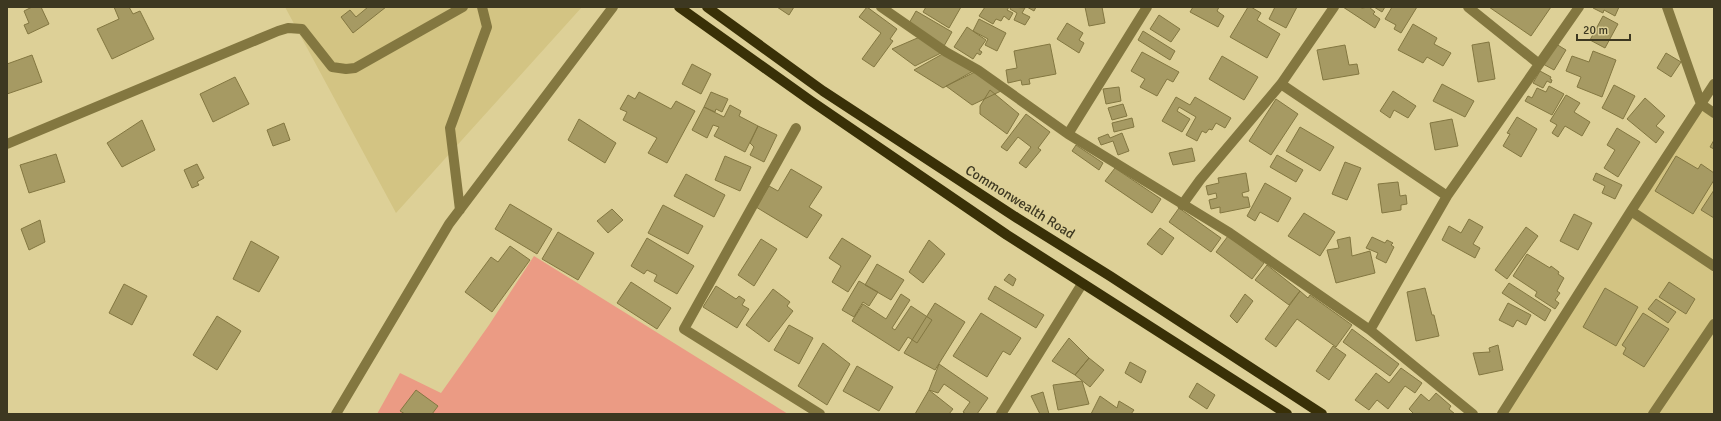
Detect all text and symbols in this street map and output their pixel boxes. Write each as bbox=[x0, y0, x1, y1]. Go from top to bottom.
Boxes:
scale bar bbox=[1577, 16, 1630, 42]
text: 20 m bbox=[1583, 23, 1608, 38]
street label: Commonwealth Road bbox=[962, 161, 1078, 243]

